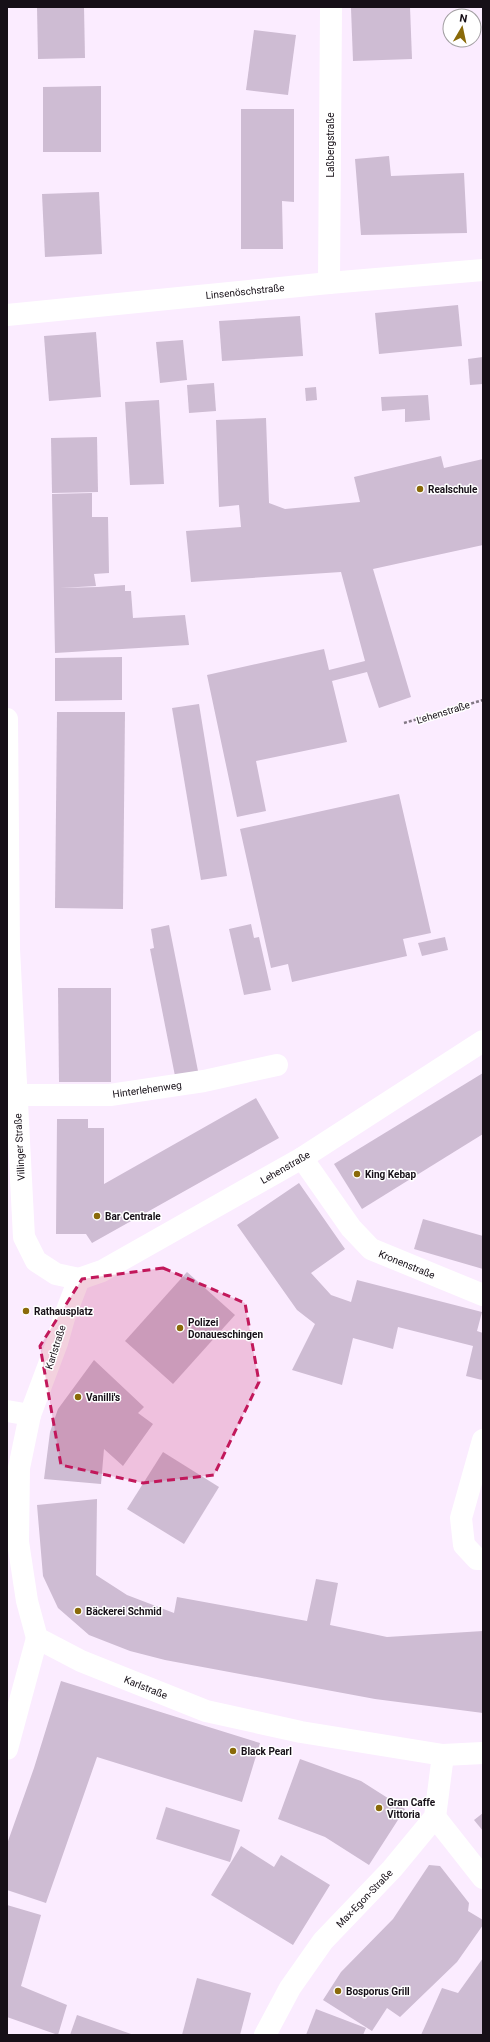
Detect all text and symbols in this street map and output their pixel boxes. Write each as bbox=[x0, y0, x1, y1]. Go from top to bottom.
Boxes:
north arrow bbox=[442, 8, 482, 48]
text: N bbox=[459, 12, 469, 26]
street label: Laßbergstraße bbox=[325, 113, 336, 177]
street label: Linsenöschstraße bbox=[205, 282, 285, 301]
marker: Realschule bbox=[415, 484, 425, 494]
place label: Realschule bbox=[428, 484, 478, 495]
street label: Lehenstraße bbox=[415, 699, 471, 726]
street label: Hinterlehenweg bbox=[112, 1079, 182, 1100]
street label: Villinger Straße bbox=[12, 1113, 27, 1181]
street label: Lehenstraße bbox=[259, 1149, 312, 1186]
marker: King Kebap bbox=[352, 1169, 362, 1179]
place label: King Kebap bbox=[365, 1169, 416, 1180]
marker: Bar Centrale bbox=[92, 1211, 102, 1221]
place label: Bar Centrale bbox=[105, 1211, 161, 1222]
street label: Kronenstraße bbox=[377, 1248, 437, 1281]
marker: Rathausplatz bbox=[21, 1306, 31, 1316]
place label: Rathausplatz bbox=[34, 1306, 93, 1317]
place label: Polizei Donaueschingen bbox=[188, 1317, 263, 1340]
marker: Polizei Donaueschingen bbox=[175, 1323, 185, 1333]
street label: Karlstraße bbox=[43, 1324, 68, 1371]
marker: Vanilli's bbox=[73, 1392, 83, 1402]
place label: Vanilli's bbox=[86, 1392, 120, 1403]
marker: Bäckerei Schmid bbox=[73, 1606, 83, 1616]
place label: Bäckerei Schmid bbox=[86, 1606, 162, 1617]
street label: Karlstraße bbox=[122, 1674, 169, 1701]
marker: Black Pearl bbox=[228, 1746, 238, 1756]
place label: Black Pearl bbox=[241, 1746, 292, 1757]
place label: Gran Caffe Vittoria bbox=[387, 1797, 436, 1820]
marker: Gran Caffe Vittoria bbox=[374, 1803, 384, 1813]
street label: Max-Egon-Straße bbox=[334, 1867, 395, 1930]
marker: Bosporus Grill bbox=[333, 1986, 343, 1996]
place label: Bosporus Grill bbox=[346, 1986, 410, 1997]

